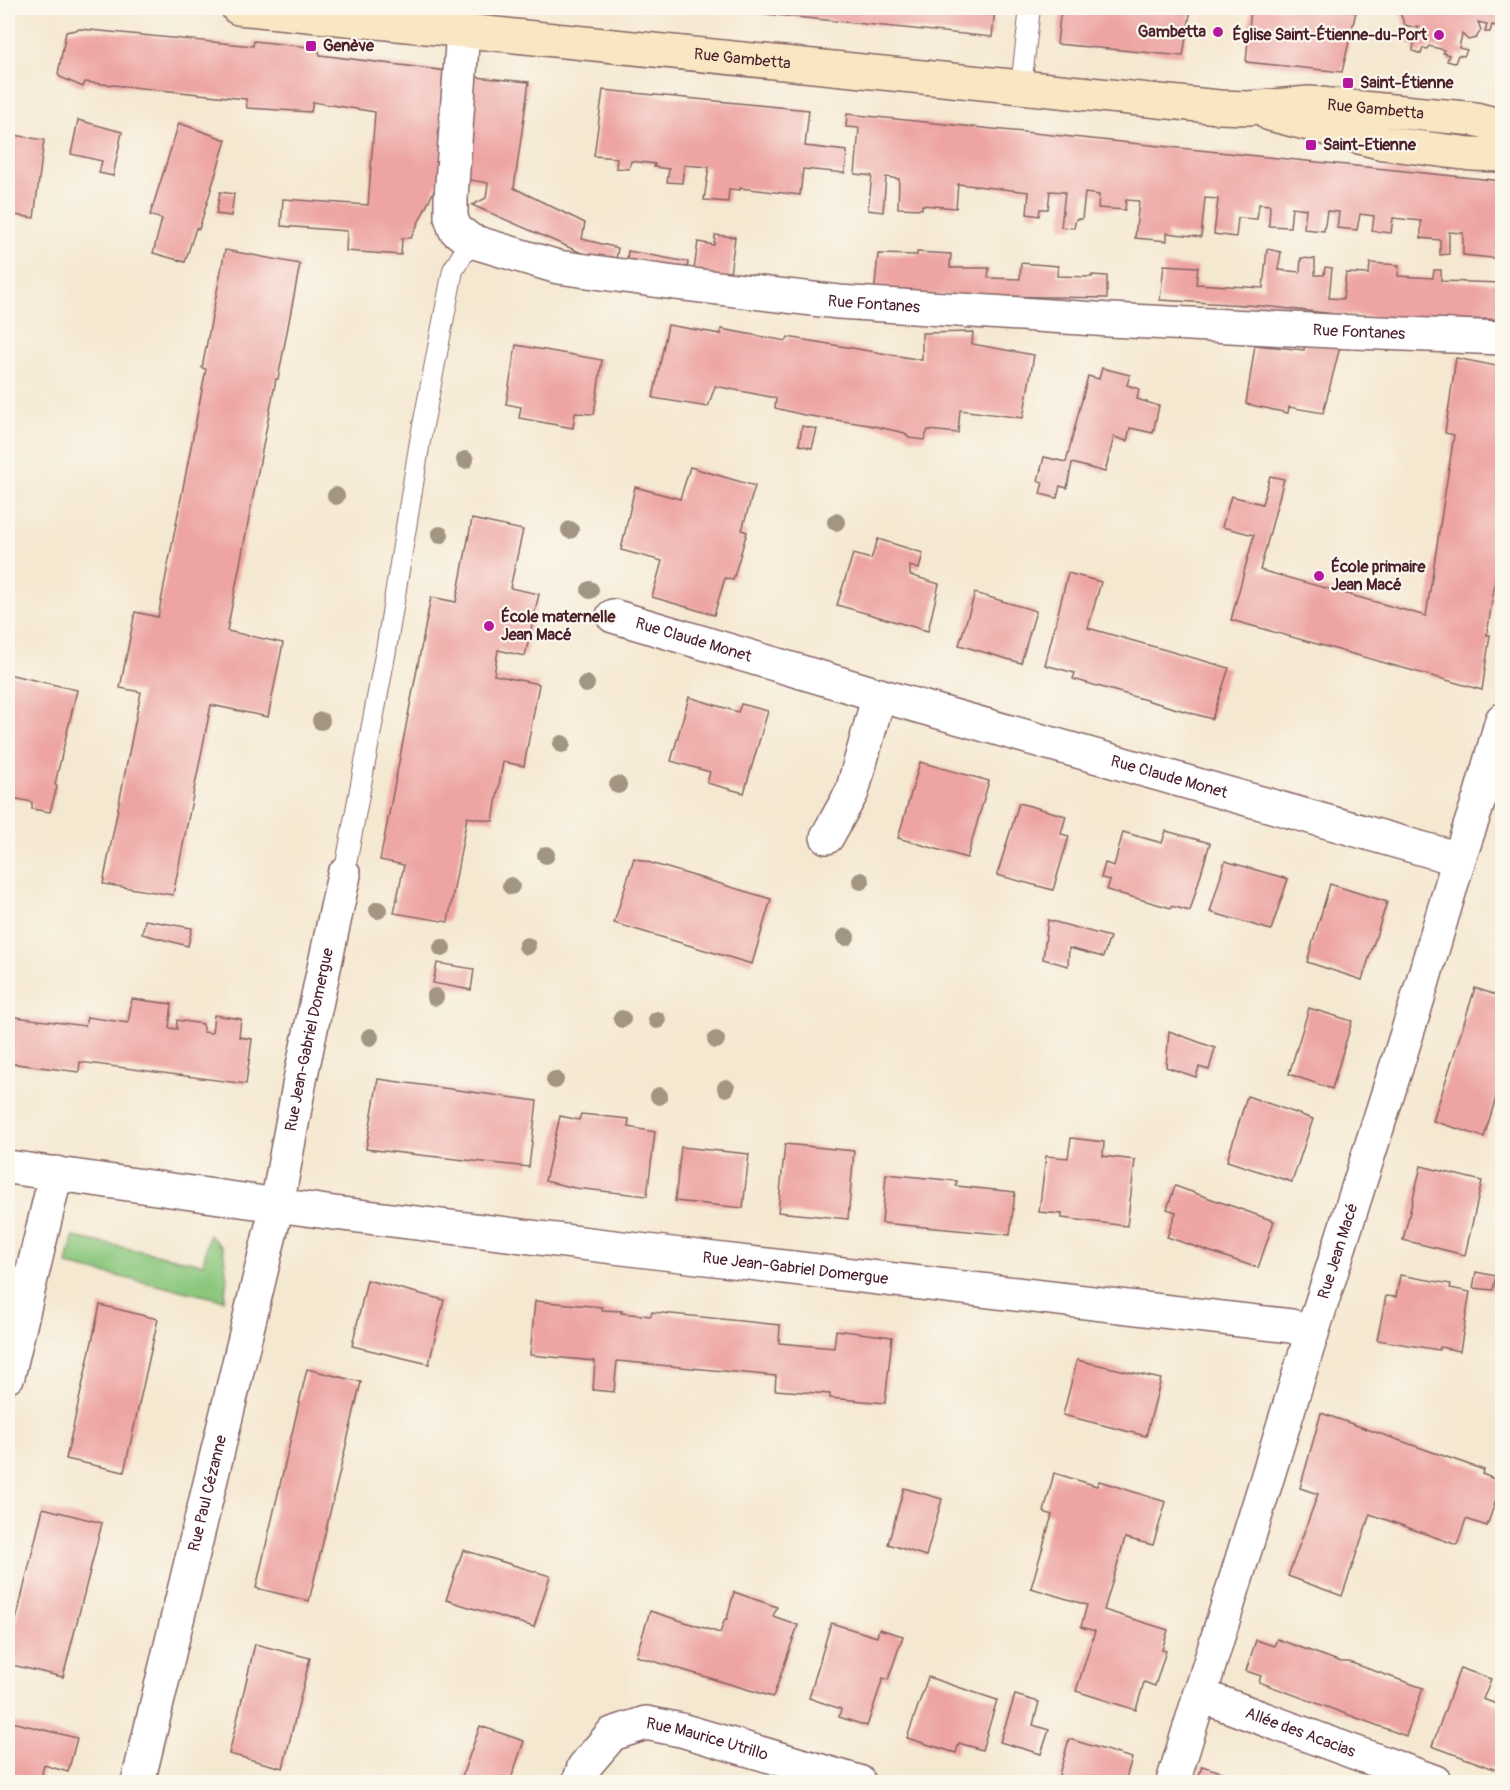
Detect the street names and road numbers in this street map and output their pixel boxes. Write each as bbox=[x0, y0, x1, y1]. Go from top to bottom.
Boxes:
street label: Rue Gambetta bbox=[693, 44, 792, 74]
street label: Rue Gambetta bbox=[1326, 95, 1425, 124]
street label: Rue Fontanes bbox=[827, 291, 921, 317]
street label: Rue Fontanes bbox=[1312, 320, 1406, 344]
street label: Rue Claude Monet bbox=[633, 613, 755, 667]
street label: Rue Claude Monet bbox=[1109, 751, 1230, 803]
street label: Rue Jean-Gabriel Domergue bbox=[281, 946, 338, 1133]
street label: Rue Jean Macé bbox=[1313, 1201, 1363, 1301]
street label: Rue Jean-Gabriel Domergue bbox=[702, 1248, 890, 1289]
street label: Rue Paul Cézanne bbox=[184, 1433, 231, 1554]
street label: Allée des Acacias bbox=[1242, 1703, 1358, 1762]
street label: Rue Maurice Utrillo bbox=[645, 1713, 771, 1765]

